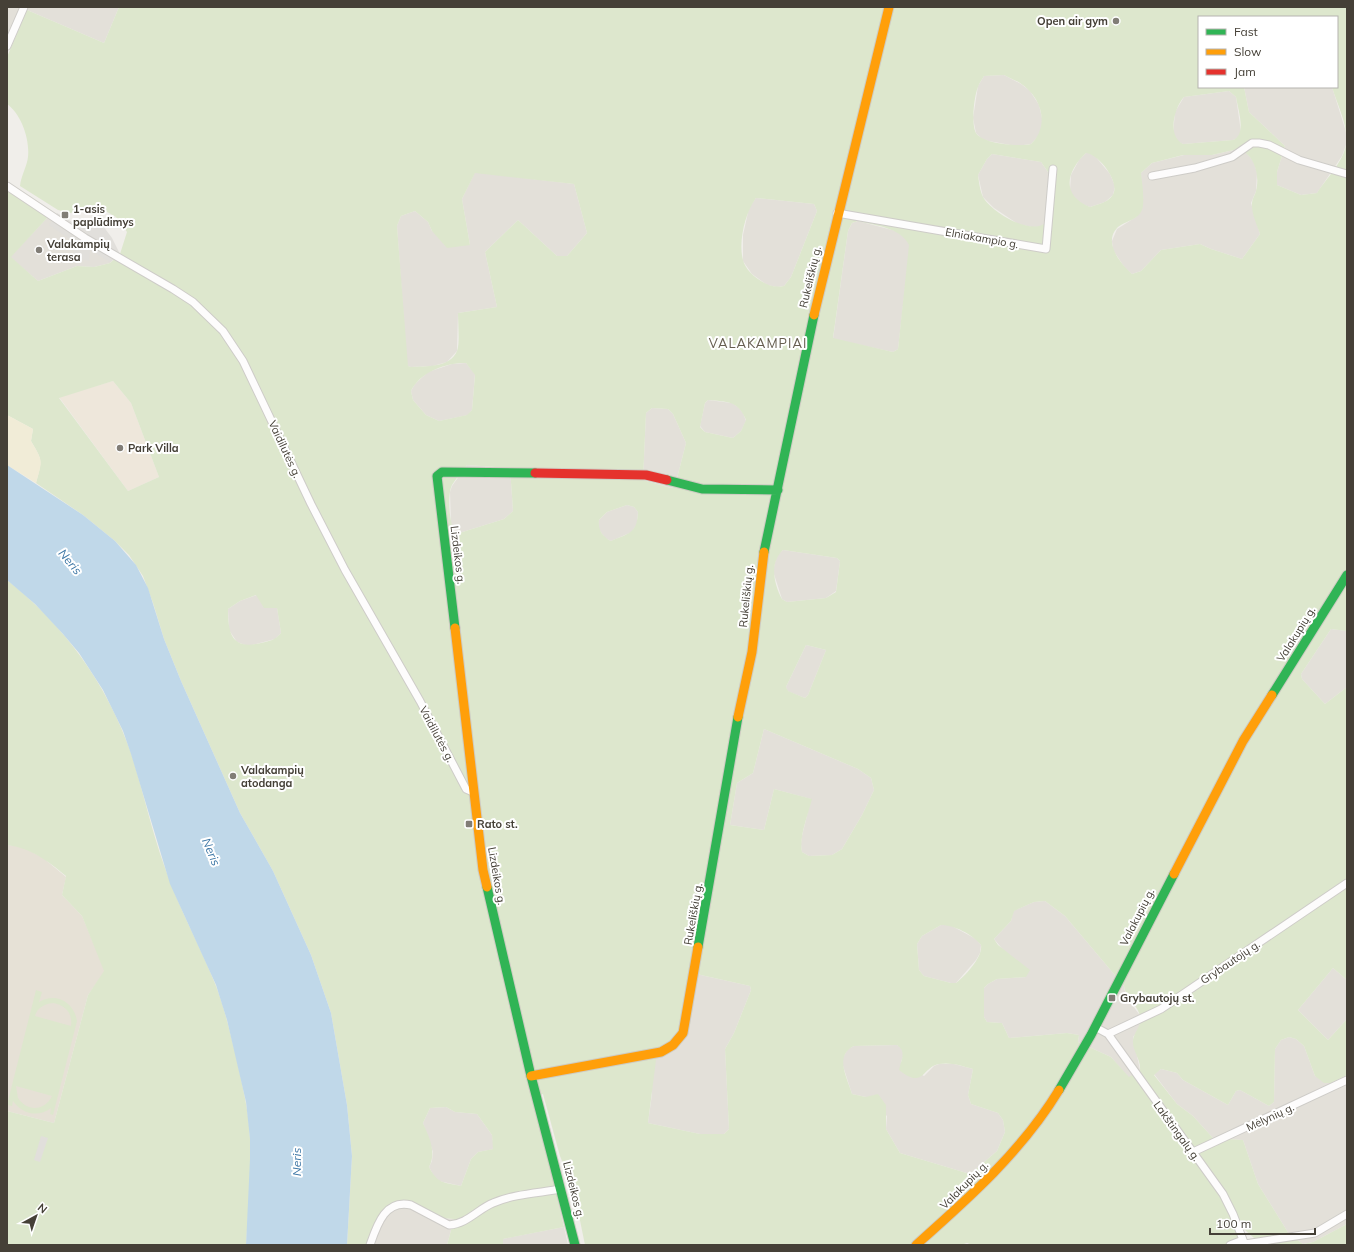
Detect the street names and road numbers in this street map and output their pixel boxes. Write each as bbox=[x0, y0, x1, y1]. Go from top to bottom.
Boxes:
street label: Elniakampio g. bbox=[944, 225, 1020, 251]
street label: Rukeliškių g. bbox=[796, 245, 824, 309]
street label: Vaidilutės g. bbox=[266, 418, 304, 480]
street label: Lizdeikos g. bbox=[447, 525, 469, 585]
street label: Rukeliškių g. bbox=[736, 564, 756, 628]
street label: Valakupių g. bbox=[1274, 604, 1318, 664]
street label: Vaidilutės g. bbox=[416, 703, 458, 765]
street label: Lizdeikos g. bbox=[485, 846, 509, 906]
street label: Rukeliškių g. bbox=[681, 882, 705, 946]
street label: Valakupių g. bbox=[1117, 886, 1157, 948]
street label: Grybautojų g. bbox=[1198, 937, 1262, 987]
street label: Lakštingalų g. bbox=[1151, 1098, 1203, 1164]
street label: Mėlynių g. bbox=[1244, 1100, 1296, 1134]
street label: Valakupių g. bbox=[937, 1158, 991, 1212]
street label: Lizdeikos g. bbox=[560, 1160, 588, 1220]

